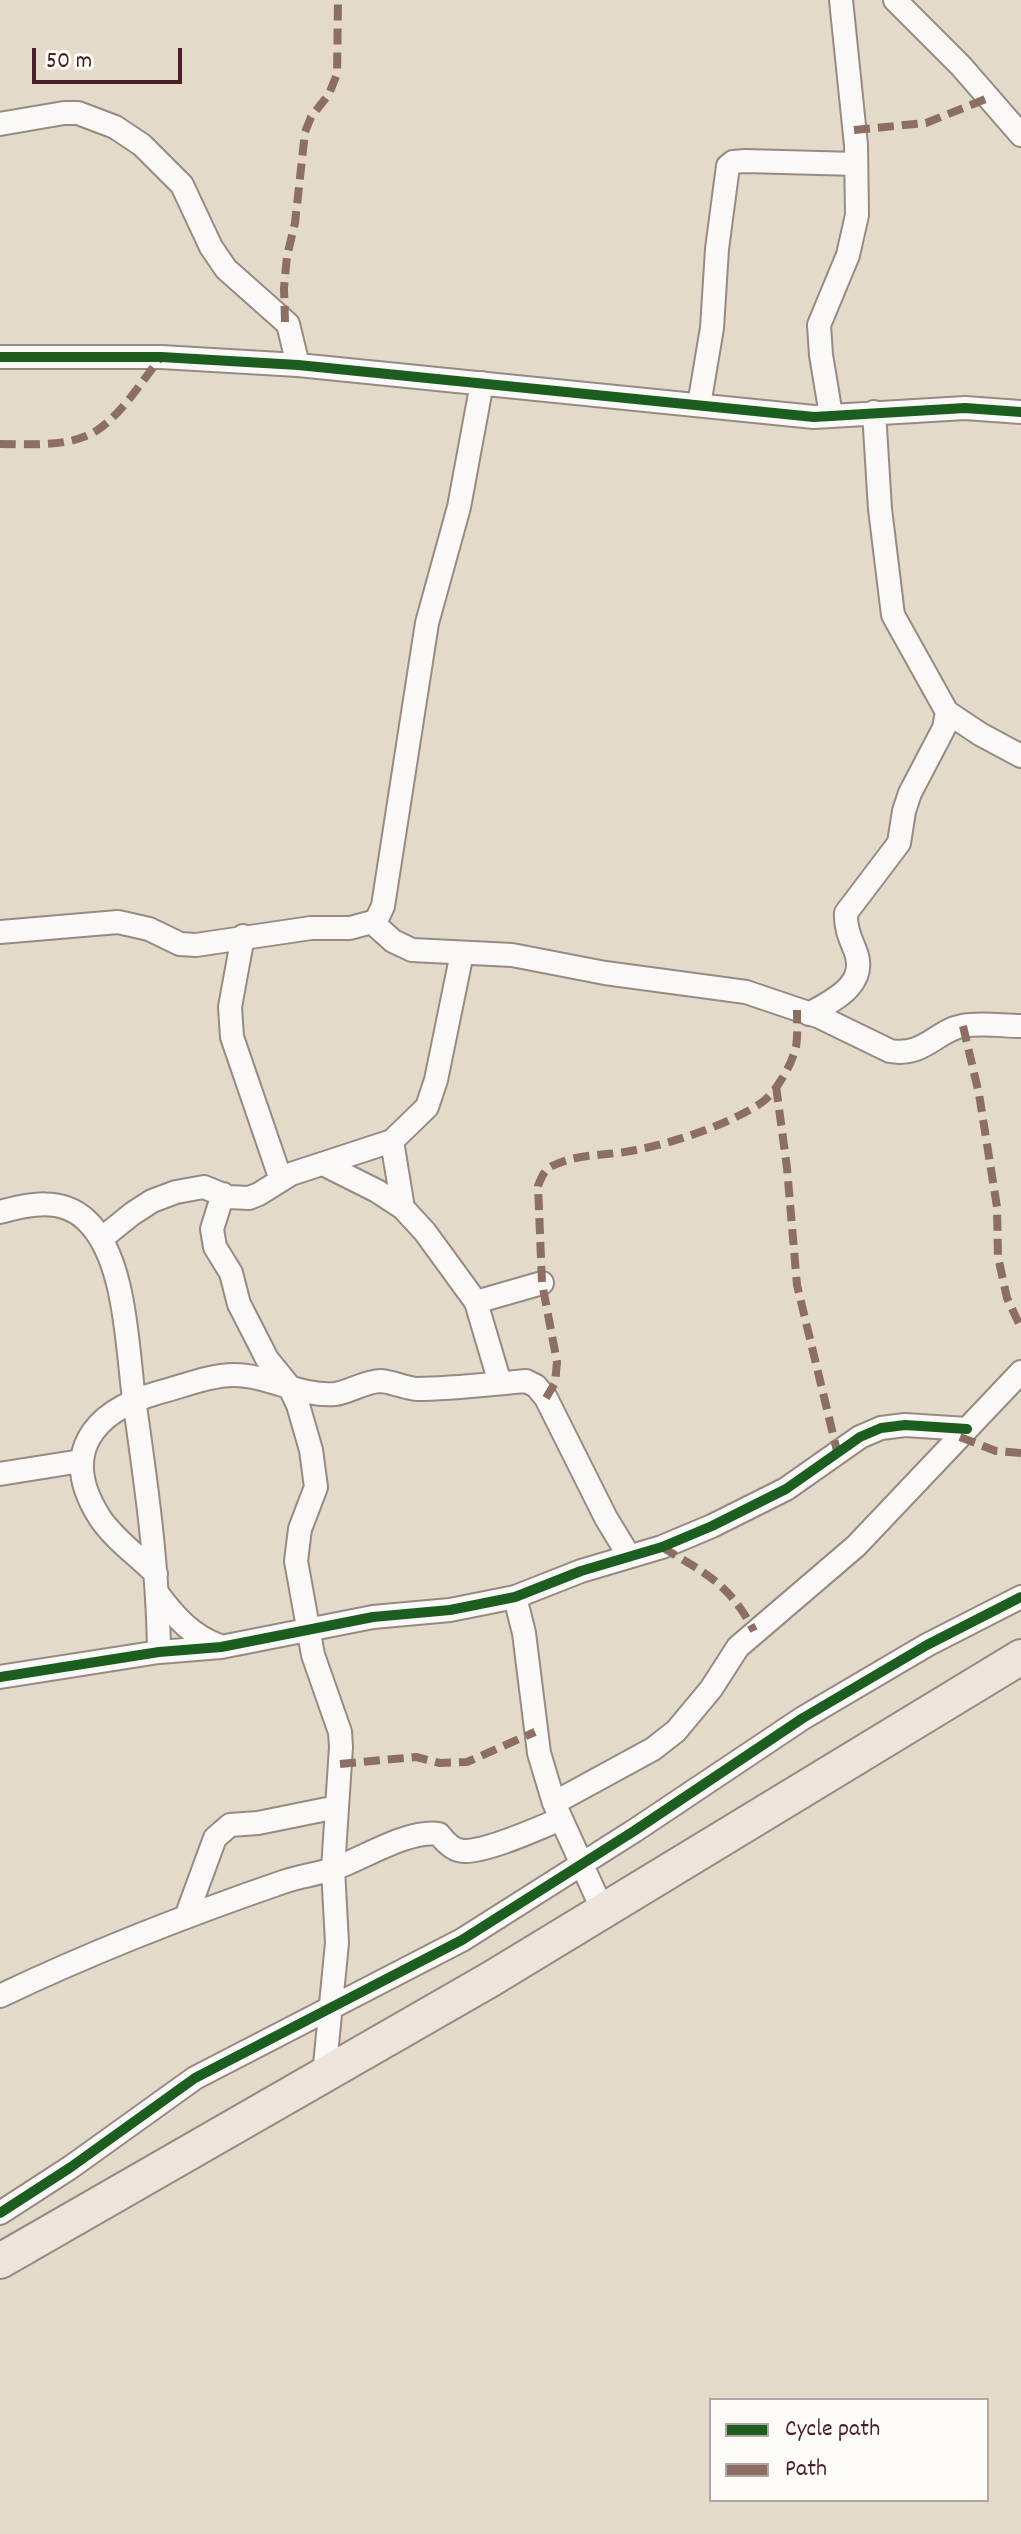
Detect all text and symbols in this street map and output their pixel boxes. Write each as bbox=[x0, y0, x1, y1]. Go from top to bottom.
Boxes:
scale bar bbox=[36, 32, 186, 82]
text: 50 m bbox=[46, 45, 92, 79]
legend bbox=[709, 2398, 989, 2502]
text: Cycle path bbox=[785, 2413, 880, 2447]
text: Path bbox=[785, 2453, 827, 2487]

